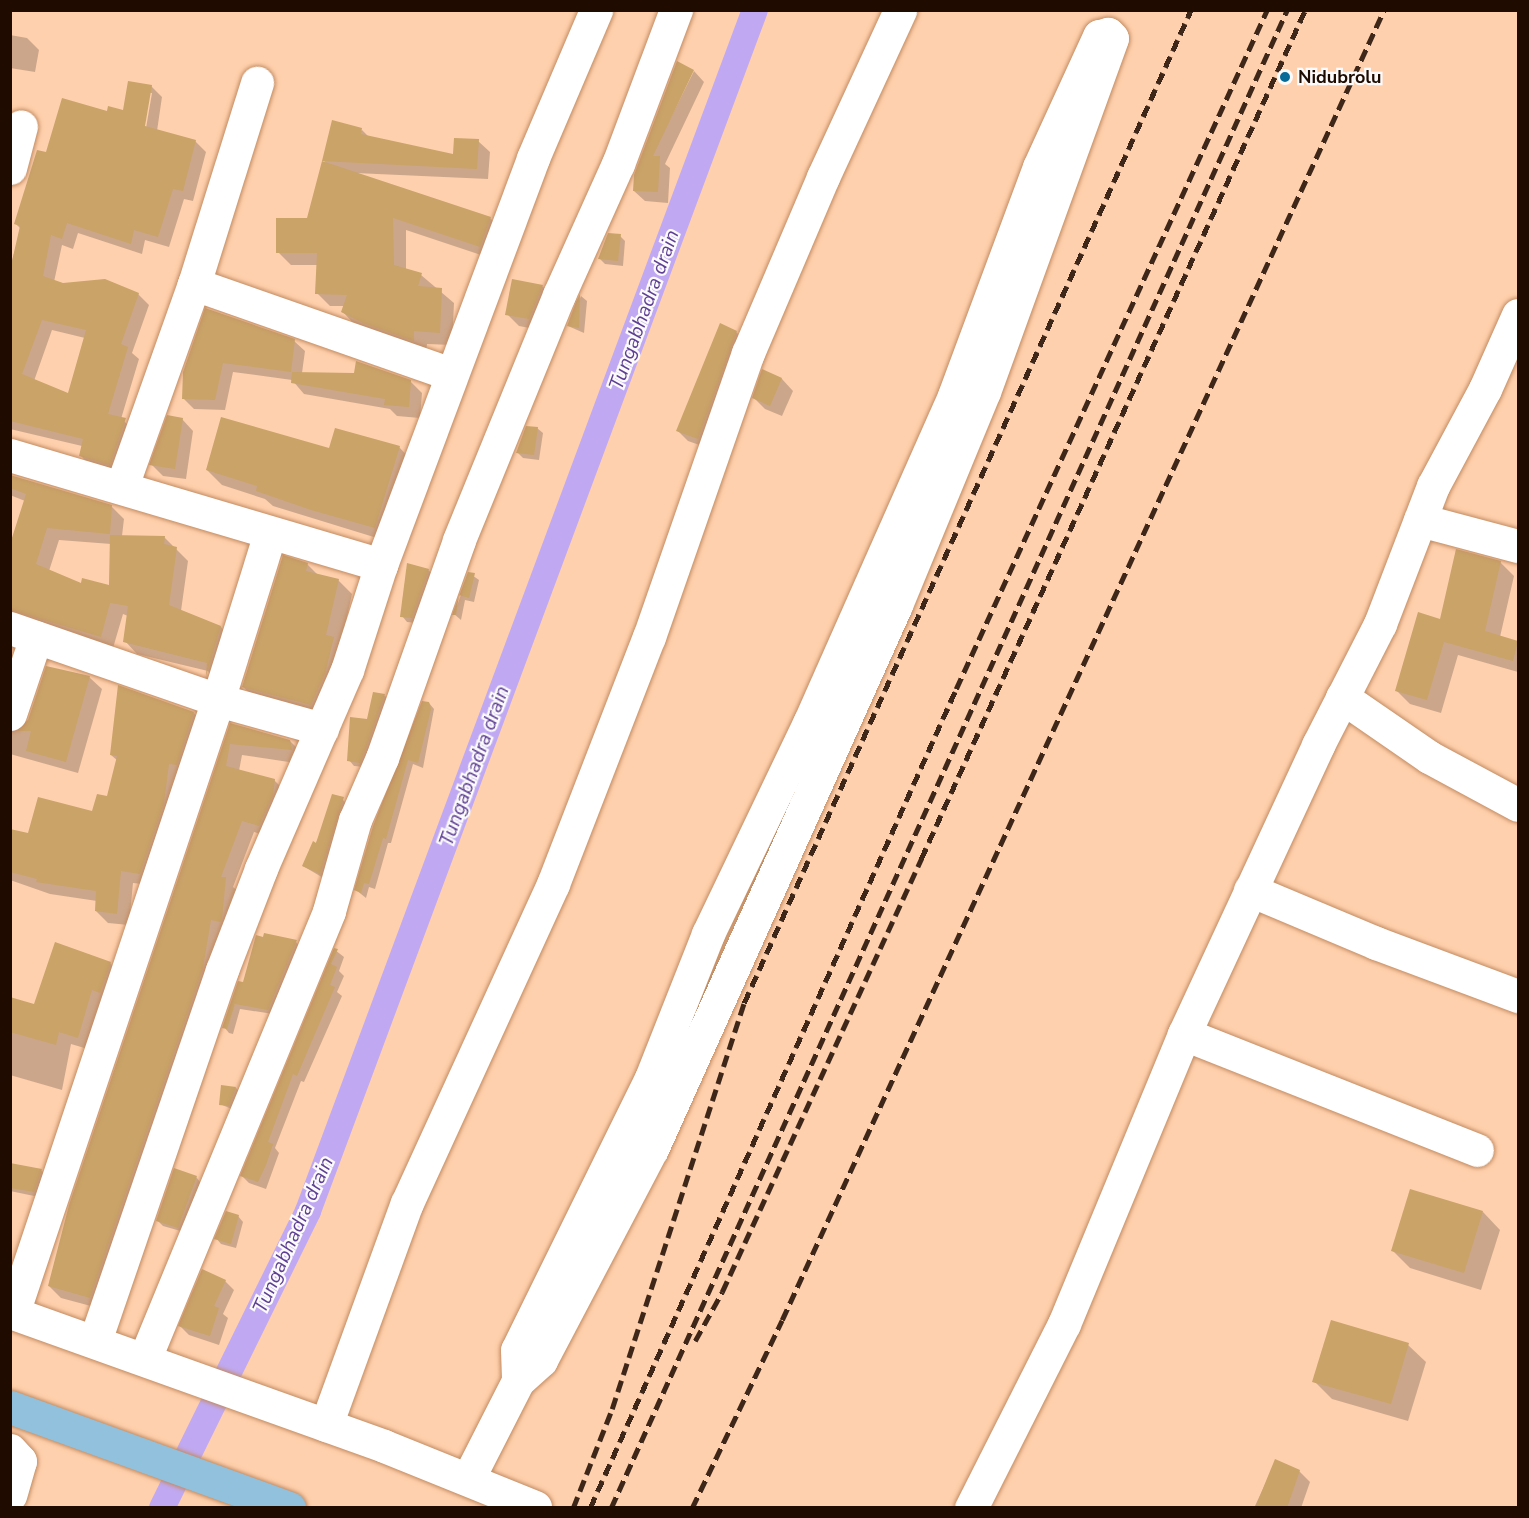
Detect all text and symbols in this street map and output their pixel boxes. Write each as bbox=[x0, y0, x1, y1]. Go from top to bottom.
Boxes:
place label: Nidubrolu bbox=[1298, 66, 1382, 88]
marker: Nidubrolu bbox=[1276, 68, 1294, 86]
water label: Tungabhadra drain bbox=[604, 227, 684, 393]
water label: Tungabhadra drain bbox=[434, 683, 514, 849]
water label: Tungabhadra drain bbox=[248, 1153, 338, 1317]

